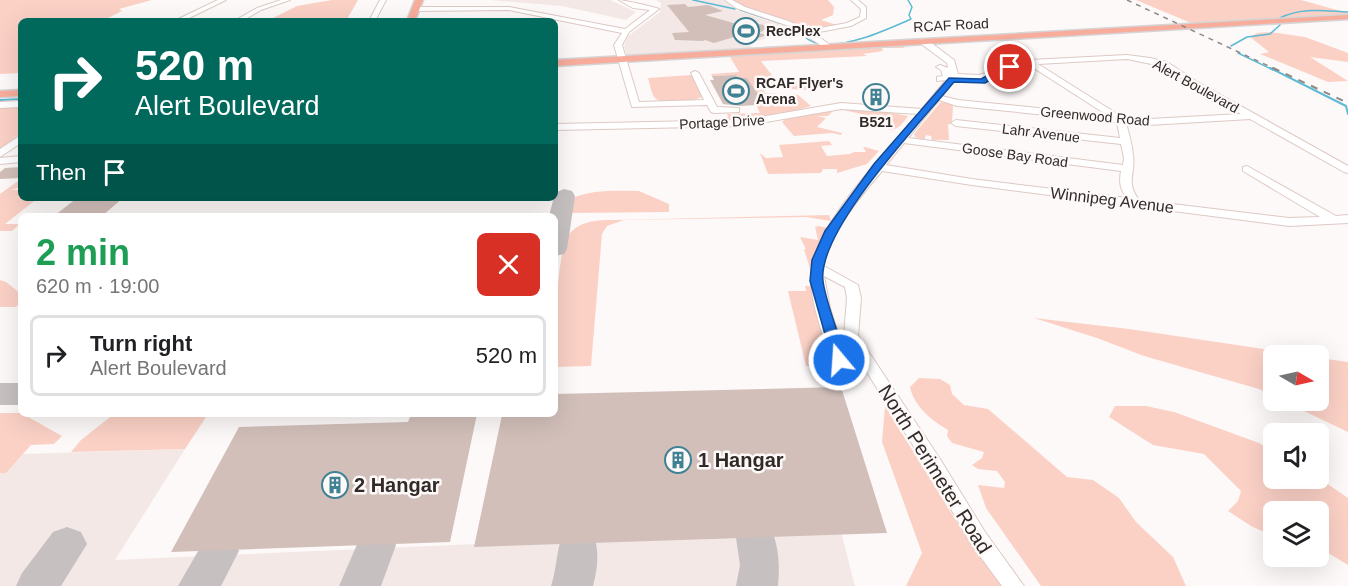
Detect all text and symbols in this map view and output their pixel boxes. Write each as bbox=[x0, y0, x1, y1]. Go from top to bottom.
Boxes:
street label: RCAF Road bbox=[913, 15, 989, 35]
sports icon: RecPlex bbox=[731, 16, 761, 46]
place label: RecPlex bbox=[766, 23, 821, 39]
pin bbox=[984, 41, 1035, 92]
icon: right bbox=[36, 42, 114, 120]
text: 520 m bbox=[135, 42, 254, 89]
icon: arrive bbox=[993, 50, 1026, 83]
street label: Alert Boulevard bbox=[1150, 56, 1242, 116]
place label: RCAF Flyer's Arena bbox=[756, 75, 844, 107]
sports icon: RCAF Flyer's Arena bbox=[721, 76, 751, 106]
building icon: B521 bbox=[861, 82, 891, 112]
text: Alert Boulevard bbox=[135, 91, 320, 121]
street label: Greenwood Road bbox=[1040, 103, 1150, 129]
street label: Portage Drive bbox=[679, 112, 765, 132]
place label: B521 bbox=[859, 114, 893, 130]
street label: Lahr Avenue bbox=[1001, 120, 1081, 146]
street label: Goose Bay Road bbox=[961, 140, 1069, 170]
icon: arrive bbox=[98, 156, 131, 189]
text: Then bbox=[36, 160, 86, 185]
street label: Winnipeg Avenue bbox=[1049, 184, 1175, 216]
text: 2 min bbox=[36, 232, 130, 273]
button: close bbox=[477, 233, 540, 296]
text: 620 m · 19:00 bbox=[36, 275, 159, 297]
position arrow bbox=[807, 328, 871, 392]
text: Turn right bbox=[90, 331, 192, 356]
icon: right bbox=[39, 339, 72, 372]
text: 520 m bbox=[476, 343, 537, 368]
north arrow bbox=[1263, 345, 1329, 411]
map controls bbox=[1263, 345, 1329, 567]
text: Alert Boulevard bbox=[90, 357, 227, 379]
street label: North Perimeter Road bbox=[874, 381, 996, 557]
button: sound bbox=[1263, 423, 1329, 489]
building icon: 1 Hangar bbox=[663, 445, 693, 475]
place label: 1 Hangar bbox=[698, 449, 784, 471]
building icon: 2 Hangar bbox=[320, 470, 350, 500]
place label: 2 Hangar bbox=[354, 474, 440, 496]
button: layers bbox=[1263, 501, 1329, 567]

